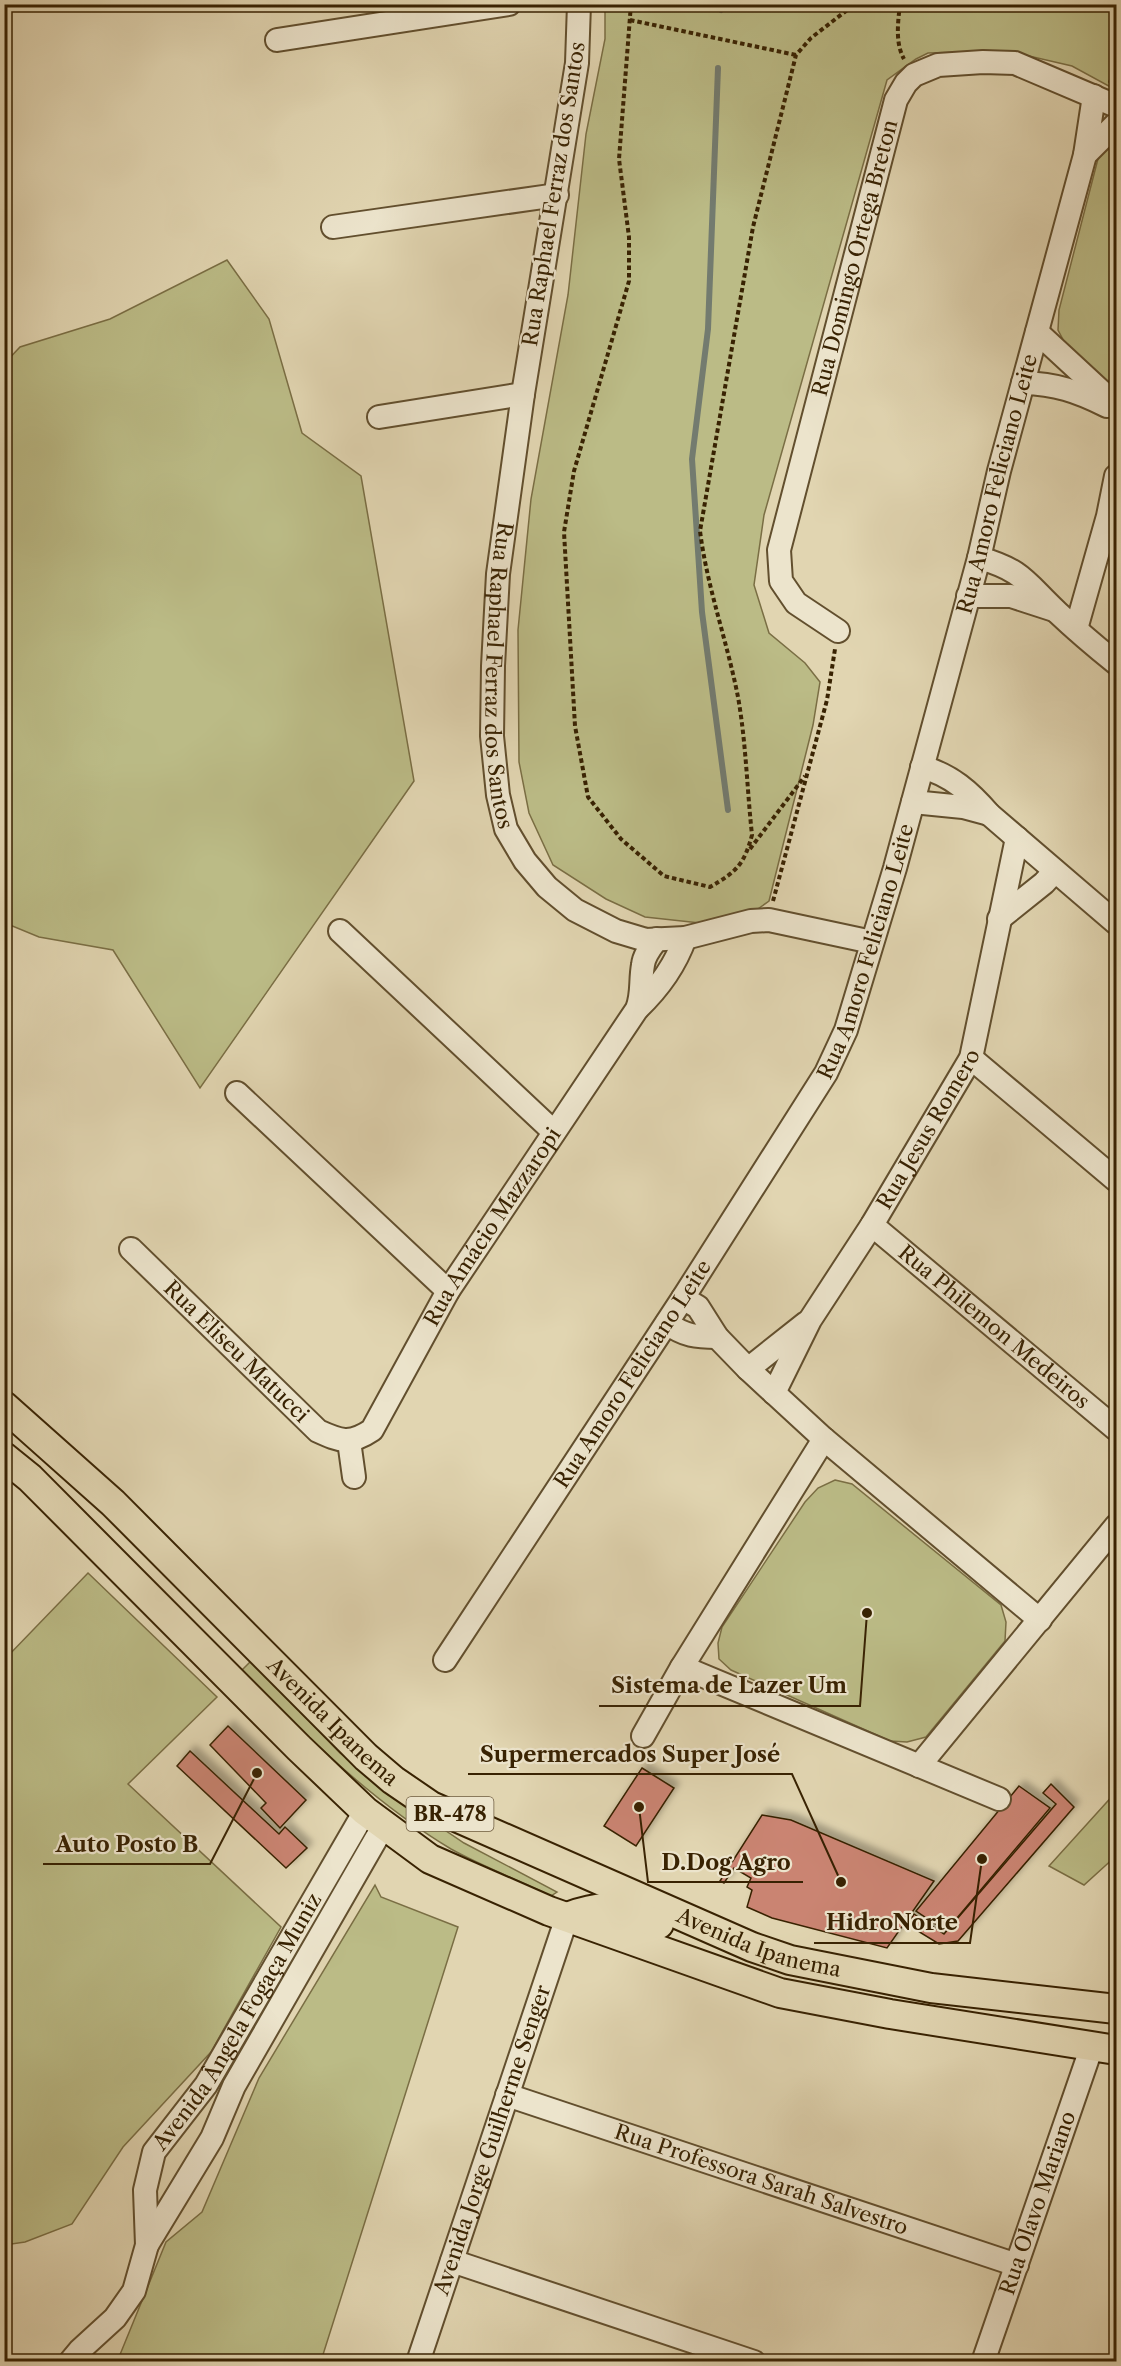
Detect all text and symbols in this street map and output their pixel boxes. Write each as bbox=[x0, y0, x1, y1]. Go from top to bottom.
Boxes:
street label: Rua Raphael Ferraz dos Santos bbox=[517, 40, 590, 348]
street label: Rua Domingo Ortega Breton bbox=[807, 117, 902, 399]
street label: Rua Amoro Feliciano Leite bbox=[951, 351, 1042, 617]
street label: Rua Raphael Ferraz dos Santos bbox=[480, 521, 519, 831]
street label: Rua Amoro Feliciano Leite bbox=[812, 821, 918, 1083]
street label: Rua Jesus Romero bbox=[871, 1048, 984, 1214]
street label: Rua Amácio Mazzaropi bbox=[418, 1123, 566, 1330]
street label: Rua Philemon Medeiros bbox=[894, 1240, 1095, 1414]
street label: Rua Amoro Feliciano Leite bbox=[549, 1255, 716, 1493]
street label: Rua Eliseu Matucci bbox=[159, 1275, 314, 1427]
street label: Avenida Ipanema bbox=[262, 1652, 404, 1791]
callout: Sistema de Lazer Um bbox=[599, 1666, 860, 1706]
text: Sistema de Lazer Um bbox=[611, 1672, 847, 1699]
callout: Supermercados Super José bbox=[468, 1734, 792, 1774]
text: Supermercados Super José bbox=[480, 1741, 780, 1768]
road number: BR-478 bbox=[406, 1797, 494, 1831]
callout: Auto Posto B bbox=[43, 1824, 210, 1864]
text: Auto Posto B bbox=[55, 1831, 198, 1858]
callout: D.Dog Agro bbox=[648, 1842, 803, 1882]
text: D.Dog Agro bbox=[661, 1849, 791, 1876]
street label: Avenida Ângela Fogaça Muniz bbox=[147, 1889, 327, 2156]
street label: Avenida Ipanema bbox=[672, 1902, 844, 1982]
callout: HidroNorte bbox=[814, 1903, 970, 1943]
text: HidroNorte bbox=[826, 1909, 958, 1936]
street label: Avenida Jorge Guilherme Senger bbox=[428, 1982, 555, 2299]
street label: Rua Olavo Mariano bbox=[994, 2108, 1081, 2298]
street label: Rua Professora Sarah Salvestro bbox=[612, 2119, 911, 2240]

